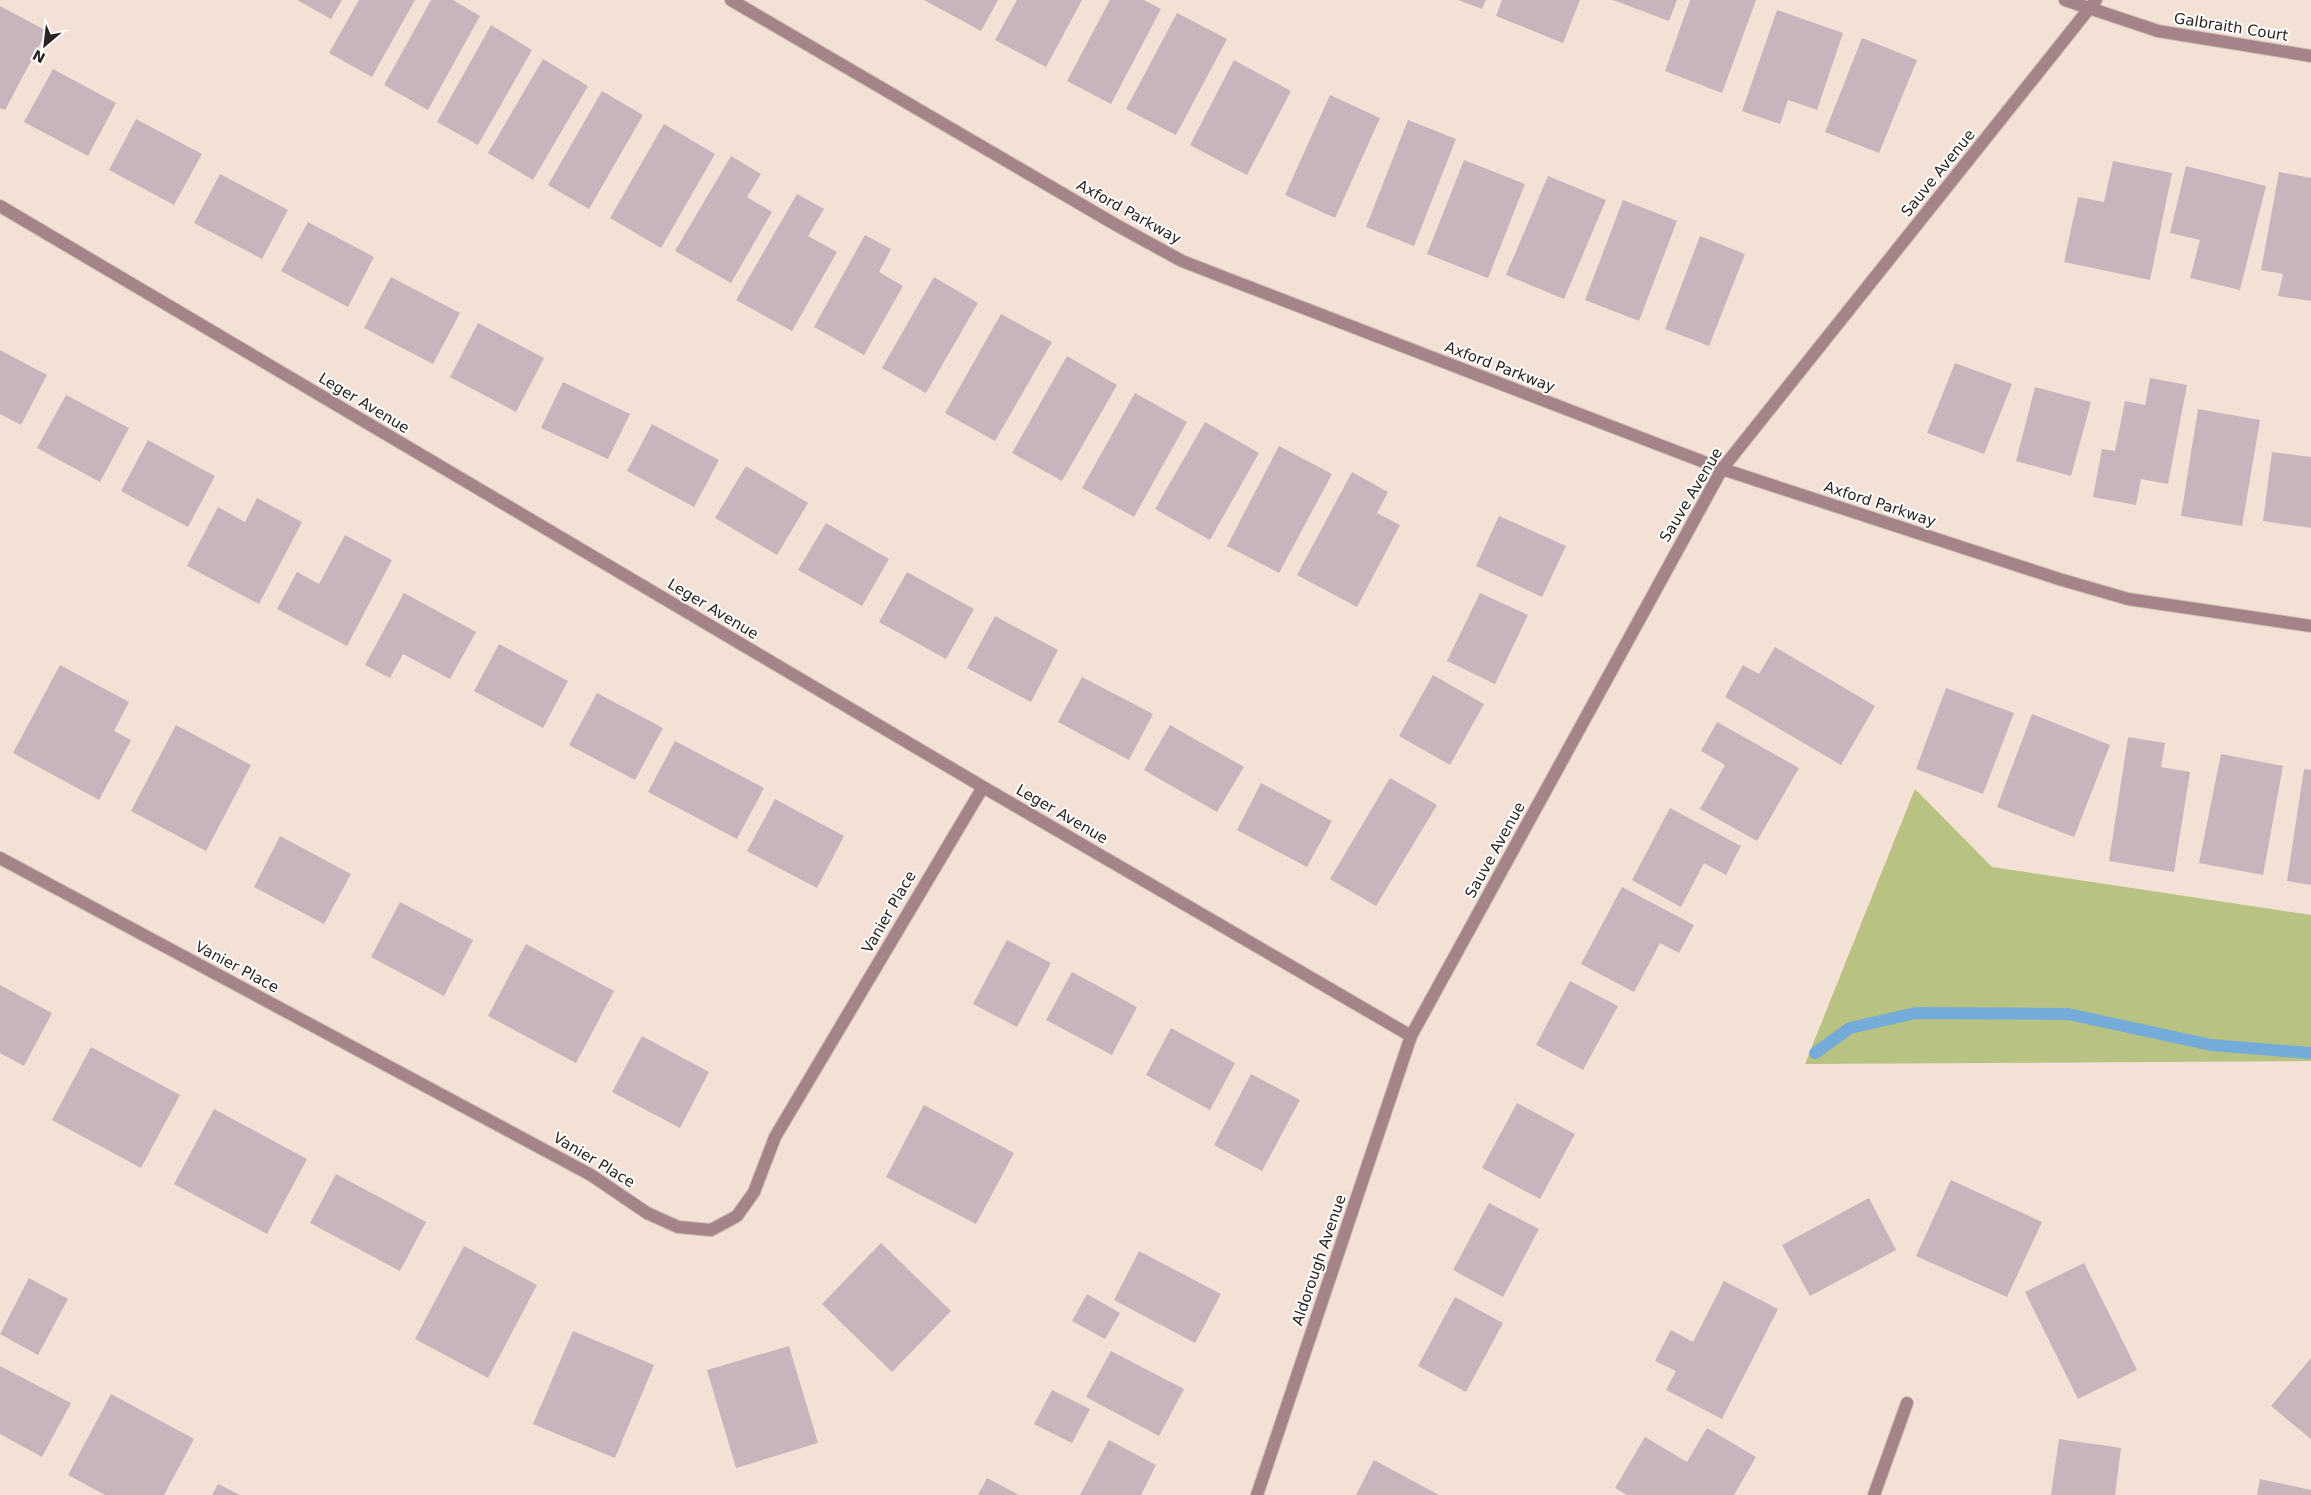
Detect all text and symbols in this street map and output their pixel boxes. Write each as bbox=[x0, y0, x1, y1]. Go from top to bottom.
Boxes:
street label: Galbraith Court bbox=[2173, 9, 2290, 45]
north arrow bbox=[20, 20, 70, 70]
text: N bbox=[30, 47, 48, 66]
street label: Sauve Avenue bbox=[1897, 126, 1979, 220]
street label: Axford Parkway bbox=[1074, 176, 1184, 248]
street label: Axford Parkway bbox=[1442, 338, 1558, 396]
street label: Leger Avenue bbox=[315, 369, 413, 437]
street label: Sauve Avenue bbox=[1656, 445, 1726, 545]
street label: Axford Parkway bbox=[1822, 477, 1938, 531]
street label: Leger Avenue bbox=[664, 575, 762, 643]
street label: Leger Avenue bbox=[1013, 781, 1111, 847]
street label: Sauve Avenue bbox=[1461, 799, 1529, 901]
street label: Vanier Place bbox=[858, 868, 920, 956]
street label: Vanier Place bbox=[192, 937, 282, 997]
street label: Vanier Place bbox=[550, 1129, 638, 1191]
street label: Aldorough Avenue bbox=[1288, 1192, 1350, 1328]

